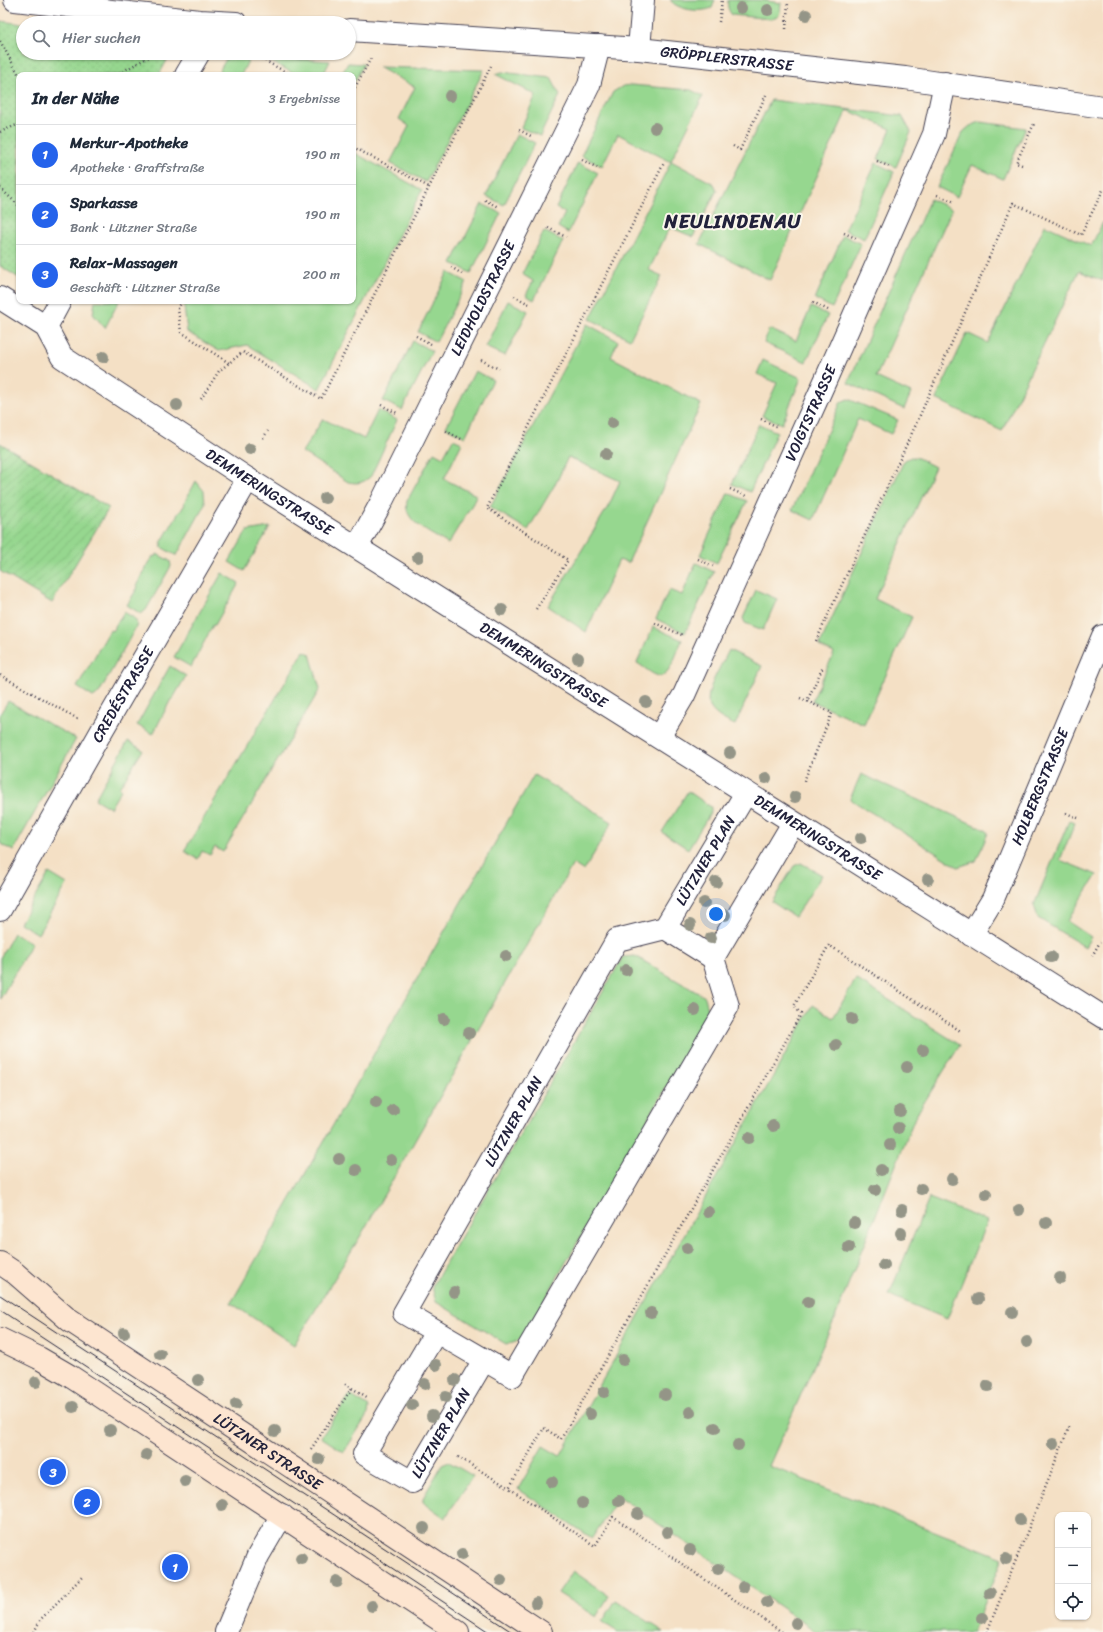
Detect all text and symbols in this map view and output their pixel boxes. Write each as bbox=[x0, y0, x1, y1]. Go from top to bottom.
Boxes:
search box bbox=[16, 16, 356, 60]
text: Hier suchen bbox=[62, 25, 141, 51]
icon: search bbox=[30, 27, 52, 49]
street label: GRÖPPLERSTRASSE bbox=[659, 38, 796, 79]
text: In der Nähe bbox=[32, 83, 119, 113]
text: 3 Ergebnisse bbox=[269, 87, 340, 110]
text: Merkur-Apotheke bbox=[70, 130, 188, 156]
text: 1 bbox=[42, 143, 48, 166]
text: 190 m bbox=[305, 143, 340, 166]
text: Apotheke · Graffstraße bbox=[70, 156, 204, 179]
text: Sparkasse bbox=[70, 190, 138, 216]
text: 2 bbox=[41, 203, 49, 226]
text: 190 m bbox=[305, 203, 340, 226]
district label: NEULINDENAU bbox=[664, 205, 802, 238]
text: Bank · Lützner Straße bbox=[70, 216, 197, 239]
street label: LEIDHOLDSTRASSE bbox=[443, 234, 523, 360]
text: Relax-Massagen bbox=[70, 250, 178, 276]
text: 3 bbox=[41, 263, 49, 286]
text: 200 m bbox=[303, 263, 340, 286]
text: Geschäft · Lützner Straße bbox=[70, 276, 220, 299]
street label: VOIGTSTRASSE bbox=[778, 359, 844, 466]
street label: DEMMERINGSTRASSE bbox=[200, 441, 340, 544]
street label: DEMMERINGSTRASSE bbox=[474, 615, 614, 716]
street label: CREDÉSTRASSE bbox=[85, 640, 162, 747]
street label: HOLBERGSTRASSE bbox=[1004, 723, 1077, 849]
street label: DEMMERINGSTRASSE bbox=[748, 787, 889, 889]
street label: LÜTZNER PLAN bbox=[668, 810, 743, 911]
your location bbox=[706, 904, 726, 924]
street label: LÜTZNER PLAN bbox=[477, 1071, 550, 1172]
street label: LÜTZNER PLAN bbox=[404, 1383, 478, 1483]
street label: LÜTZNER STRASSE bbox=[208, 1406, 329, 1498]
pin: 3 bbox=[40, 1457, 66, 1487]
pin: 2 bbox=[74, 1487, 100, 1517]
map controls bbox=[1055, 1512, 1091, 1620]
button: + bbox=[1055, 1512, 1091, 1548]
button: − bbox=[1055, 1548, 1091, 1584]
pin: 1 bbox=[162, 1552, 188, 1582]
button: locate bbox=[1055, 1584, 1091, 1620]

